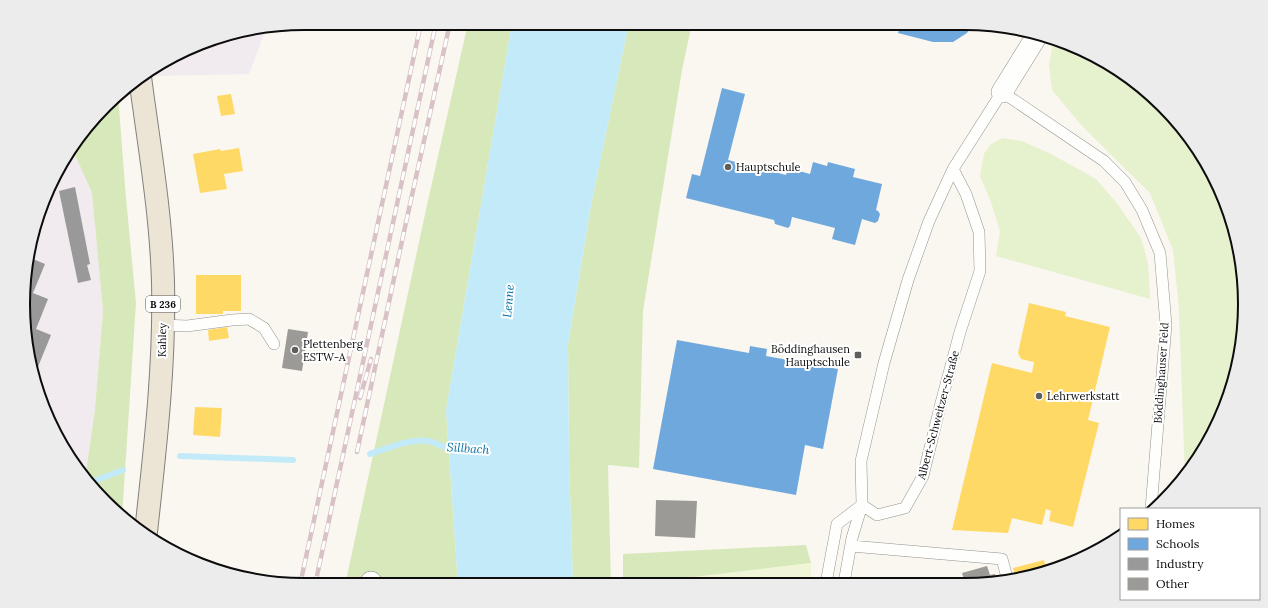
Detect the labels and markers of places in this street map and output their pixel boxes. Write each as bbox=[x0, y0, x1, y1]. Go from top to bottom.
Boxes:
place label: Hauptschule bbox=[736, 160, 801, 174]
marker: Hauptschule bbox=[723, 162, 733, 172]
place label: Plettenberg ESTW-A bbox=[303, 337, 364, 364]
place label: Böddinghausen Hauptschule bbox=[771, 342, 850, 369]
marker: Plettenberg ESTW-A bbox=[290, 345, 300, 355]
marker: Böddinghausen Hauptschule bbox=[853, 350, 863, 360]
place label: Lehrwerkstatt bbox=[1047, 389, 1120, 403]
marker: Lehrwerkstatt bbox=[1034, 391, 1044, 401]

